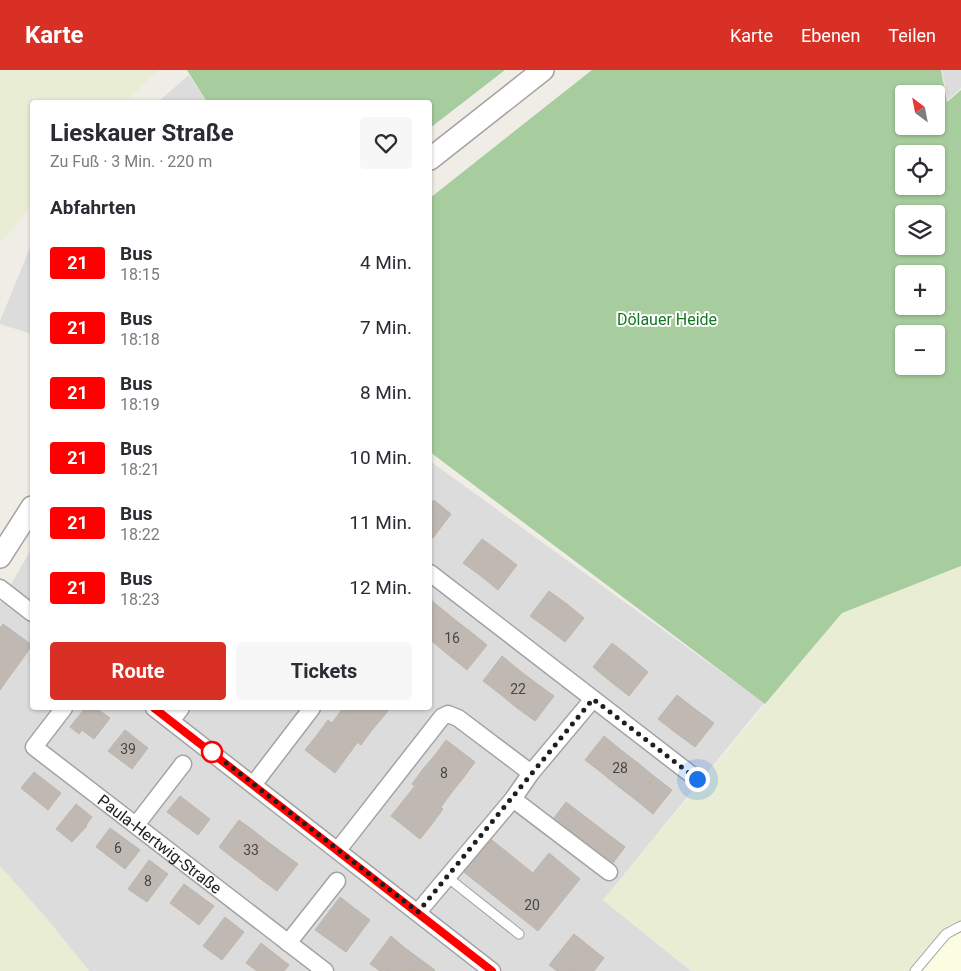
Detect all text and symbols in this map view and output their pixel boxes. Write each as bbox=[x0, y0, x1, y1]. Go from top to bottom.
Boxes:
text: Karte bbox=[25, 21, 84, 49]
text: Karte bbox=[730, 25, 773, 46]
text: Ebenen bbox=[801, 25, 860, 46]
text: Teilen bbox=[888, 25, 936, 46]
north arrow bbox=[895, 85, 945, 135]
map controls bbox=[895, 85, 945, 375]
button: heart bbox=[360, 117, 412, 169]
text: Lieskauer Straße bbox=[50, 119, 234, 147]
button: locate bbox=[895, 145, 945, 195]
text: Zu Fuß · 3 Min. · 220 m bbox=[50, 152, 212, 171]
text: Abfahrten bbox=[50, 196, 136, 219]
button: layers bbox=[895, 205, 945, 255]
text: Bus bbox=[120, 242, 153, 265]
text: 4 Min. bbox=[360, 251, 412, 274]
text: 21 bbox=[67, 252, 88, 273]
text: 18:15 bbox=[120, 265, 160, 284]
button: + bbox=[895, 265, 945, 315]
text: Bus bbox=[120, 307, 153, 330]
park label: Dölauer Heide bbox=[617, 310, 717, 329]
text: 7 Min. bbox=[360, 316, 412, 339]
text: 21 bbox=[67, 317, 88, 338]
button: − bbox=[895, 325, 945, 375]
text: 18:18 bbox=[120, 330, 160, 349]
text: Bus bbox=[120, 372, 153, 395]
text: 8 Min. bbox=[360, 381, 412, 404]
text: 21 bbox=[67, 382, 88, 403]
text: 18:19 bbox=[120, 395, 160, 414]
text: Bus bbox=[120, 437, 153, 460]
text: 10 Min. bbox=[349, 446, 412, 469]
text: 21 bbox=[67, 447, 88, 468]
text: 18:21 bbox=[120, 460, 160, 479]
text: Bus bbox=[120, 502, 153, 525]
text: 11 Min. bbox=[349, 511, 412, 534]
text: 21 bbox=[67, 512, 88, 533]
text: 18:22 bbox=[120, 525, 160, 544]
text: Bus bbox=[120, 567, 153, 590]
text: 12 Min. bbox=[349, 576, 412, 599]
text: 21 bbox=[67, 577, 88, 598]
text: 18:23 bbox=[120, 590, 160, 609]
house number: 16 bbox=[444, 630, 460, 646]
button: Route bbox=[50, 642, 226, 700]
button: Tickets bbox=[236, 642, 412, 700]
house number: 22 bbox=[510, 681, 526, 697]
house number: 39 bbox=[120, 741, 136, 757]
unlabelled marker bbox=[201, 741, 223, 763]
house number: 28 bbox=[612, 760, 628, 776]
house number: 8 bbox=[440, 765, 448, 781]
your location bbox=[685, 767, 710, 792]
street label: Paula-Hertwig-Straße bbox=[94, 791, 225, 898]
house number: 6 bbox=[114, 840, 122, 856]
house number: 33 bbox=[243, 842, 259, 858]
house number: 8 bbox=[144, 873, 152, 889]
house number: 20 bbox=[524, 897, 540, 913]

